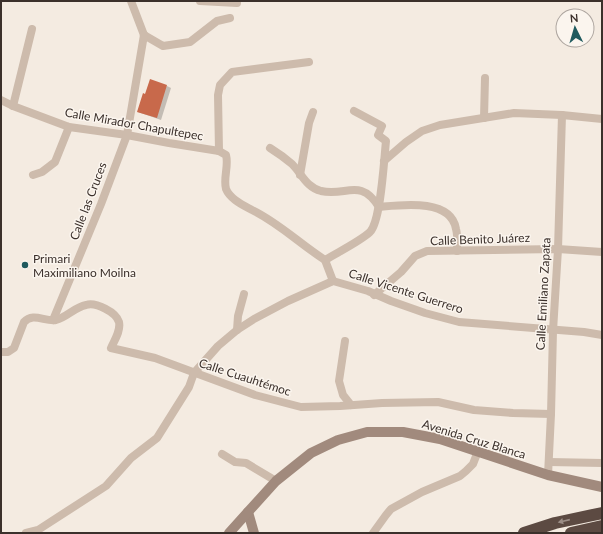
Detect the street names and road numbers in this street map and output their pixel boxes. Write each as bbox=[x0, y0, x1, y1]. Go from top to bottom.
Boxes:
street label: Calle Mirador Chapultepec bbox=[64, 104, 205, 144]
street label: Calle las Cruces bbox=[66, 160, 110, 242]
street label: Calle Benito Juárez bbox=[430, 230, 531, 248]
street label: Calle Emiliano Zapata bbox=[533, 237, 553, 351]
street label: Calle Vicente Guerrero bbox=[347, 265, 465, 317]
street label: Calle Cuauhtémoc bbox=[197, 355, 293, 399]
street label: Avenida Cruz Blanca bbox=[420, 416, 528, 462]

